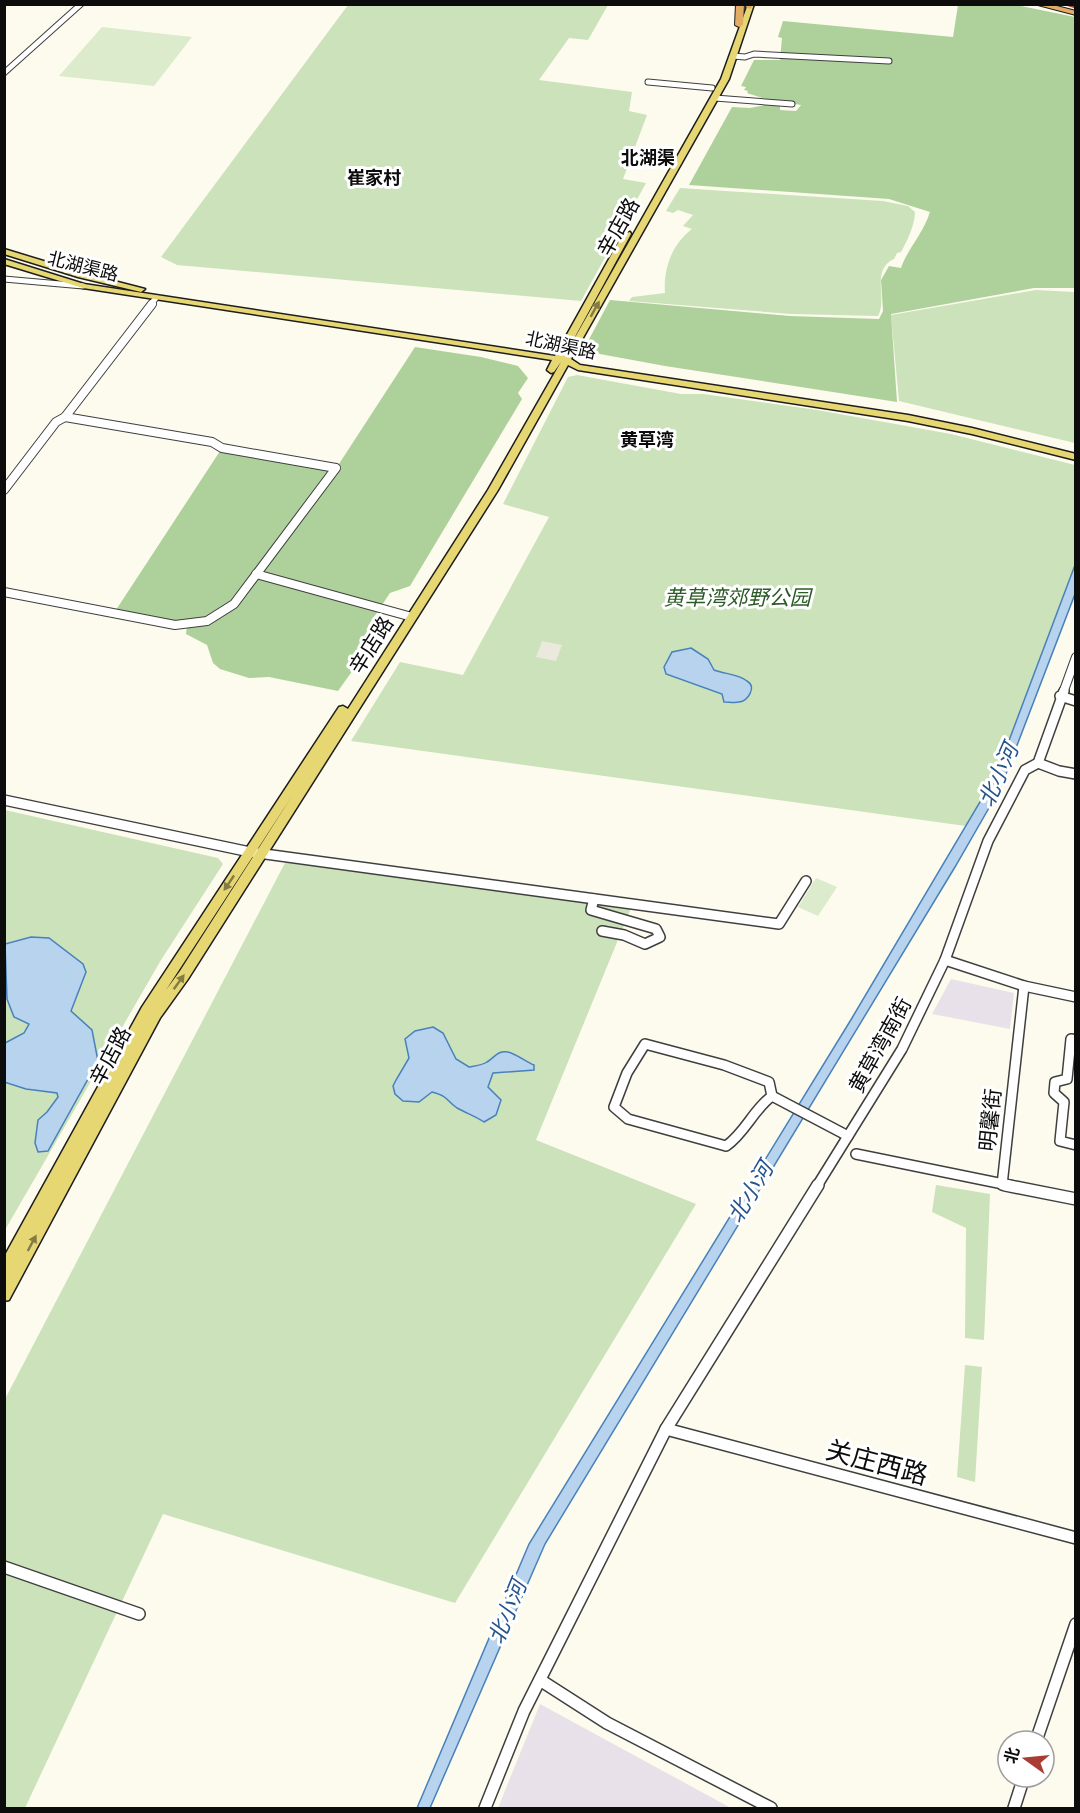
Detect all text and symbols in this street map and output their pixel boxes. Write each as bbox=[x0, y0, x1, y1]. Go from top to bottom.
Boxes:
district label: 北湖渠 bbox=[621, 146, 675, 169]
district label: 崔家村 bbox=[347, 166, 401, 189]
street label: 辛店路 bbox=[591, 193, 645, 261]
street label: 北湖渠路 bbox=[45, 246, 121, 286]
one-way arrow bbox=[590, 300, 600, 317]
street label: 北湖渠路 bbox=[523, 326, 599, 364]
district label: 黄草湾 bbox=[620, 428, 674, 451]
park label: 黄草湾郊野公园 bbox=[664, 584, 813, 611]
street label: 辛店路 bbox=[343, 611, 399, 679]
water label: 北小河 bbox=[972, 736, 1026, 811]
one-way arrow bbox=[223, 874, 235, 890]
one-way arrow bbox=[173, 974, 185, 990]
street label: 黄草湾南街 bbox=[843, 993, 917, 1097]
street label: 辛店路 bbox=[83, 1022, 137, 1090]
street label: 明馨街 bbox=[973, 1087, 1007, 1153]
water label: 北小河 bbox=[721, 1153, 781, 1228]
one-way arrow bbox=[27, 1235, 37, 1252]
street label: 关庄西路 bbox=[822, 1433, 932, 1491]
water label: 北小河 bbox=[482, 1572, 534, 1648]
north arrow bbox=[996, 1729, 1056, 1789]
text: 北 bbox=[1000, 1745, 1023, 1765]

